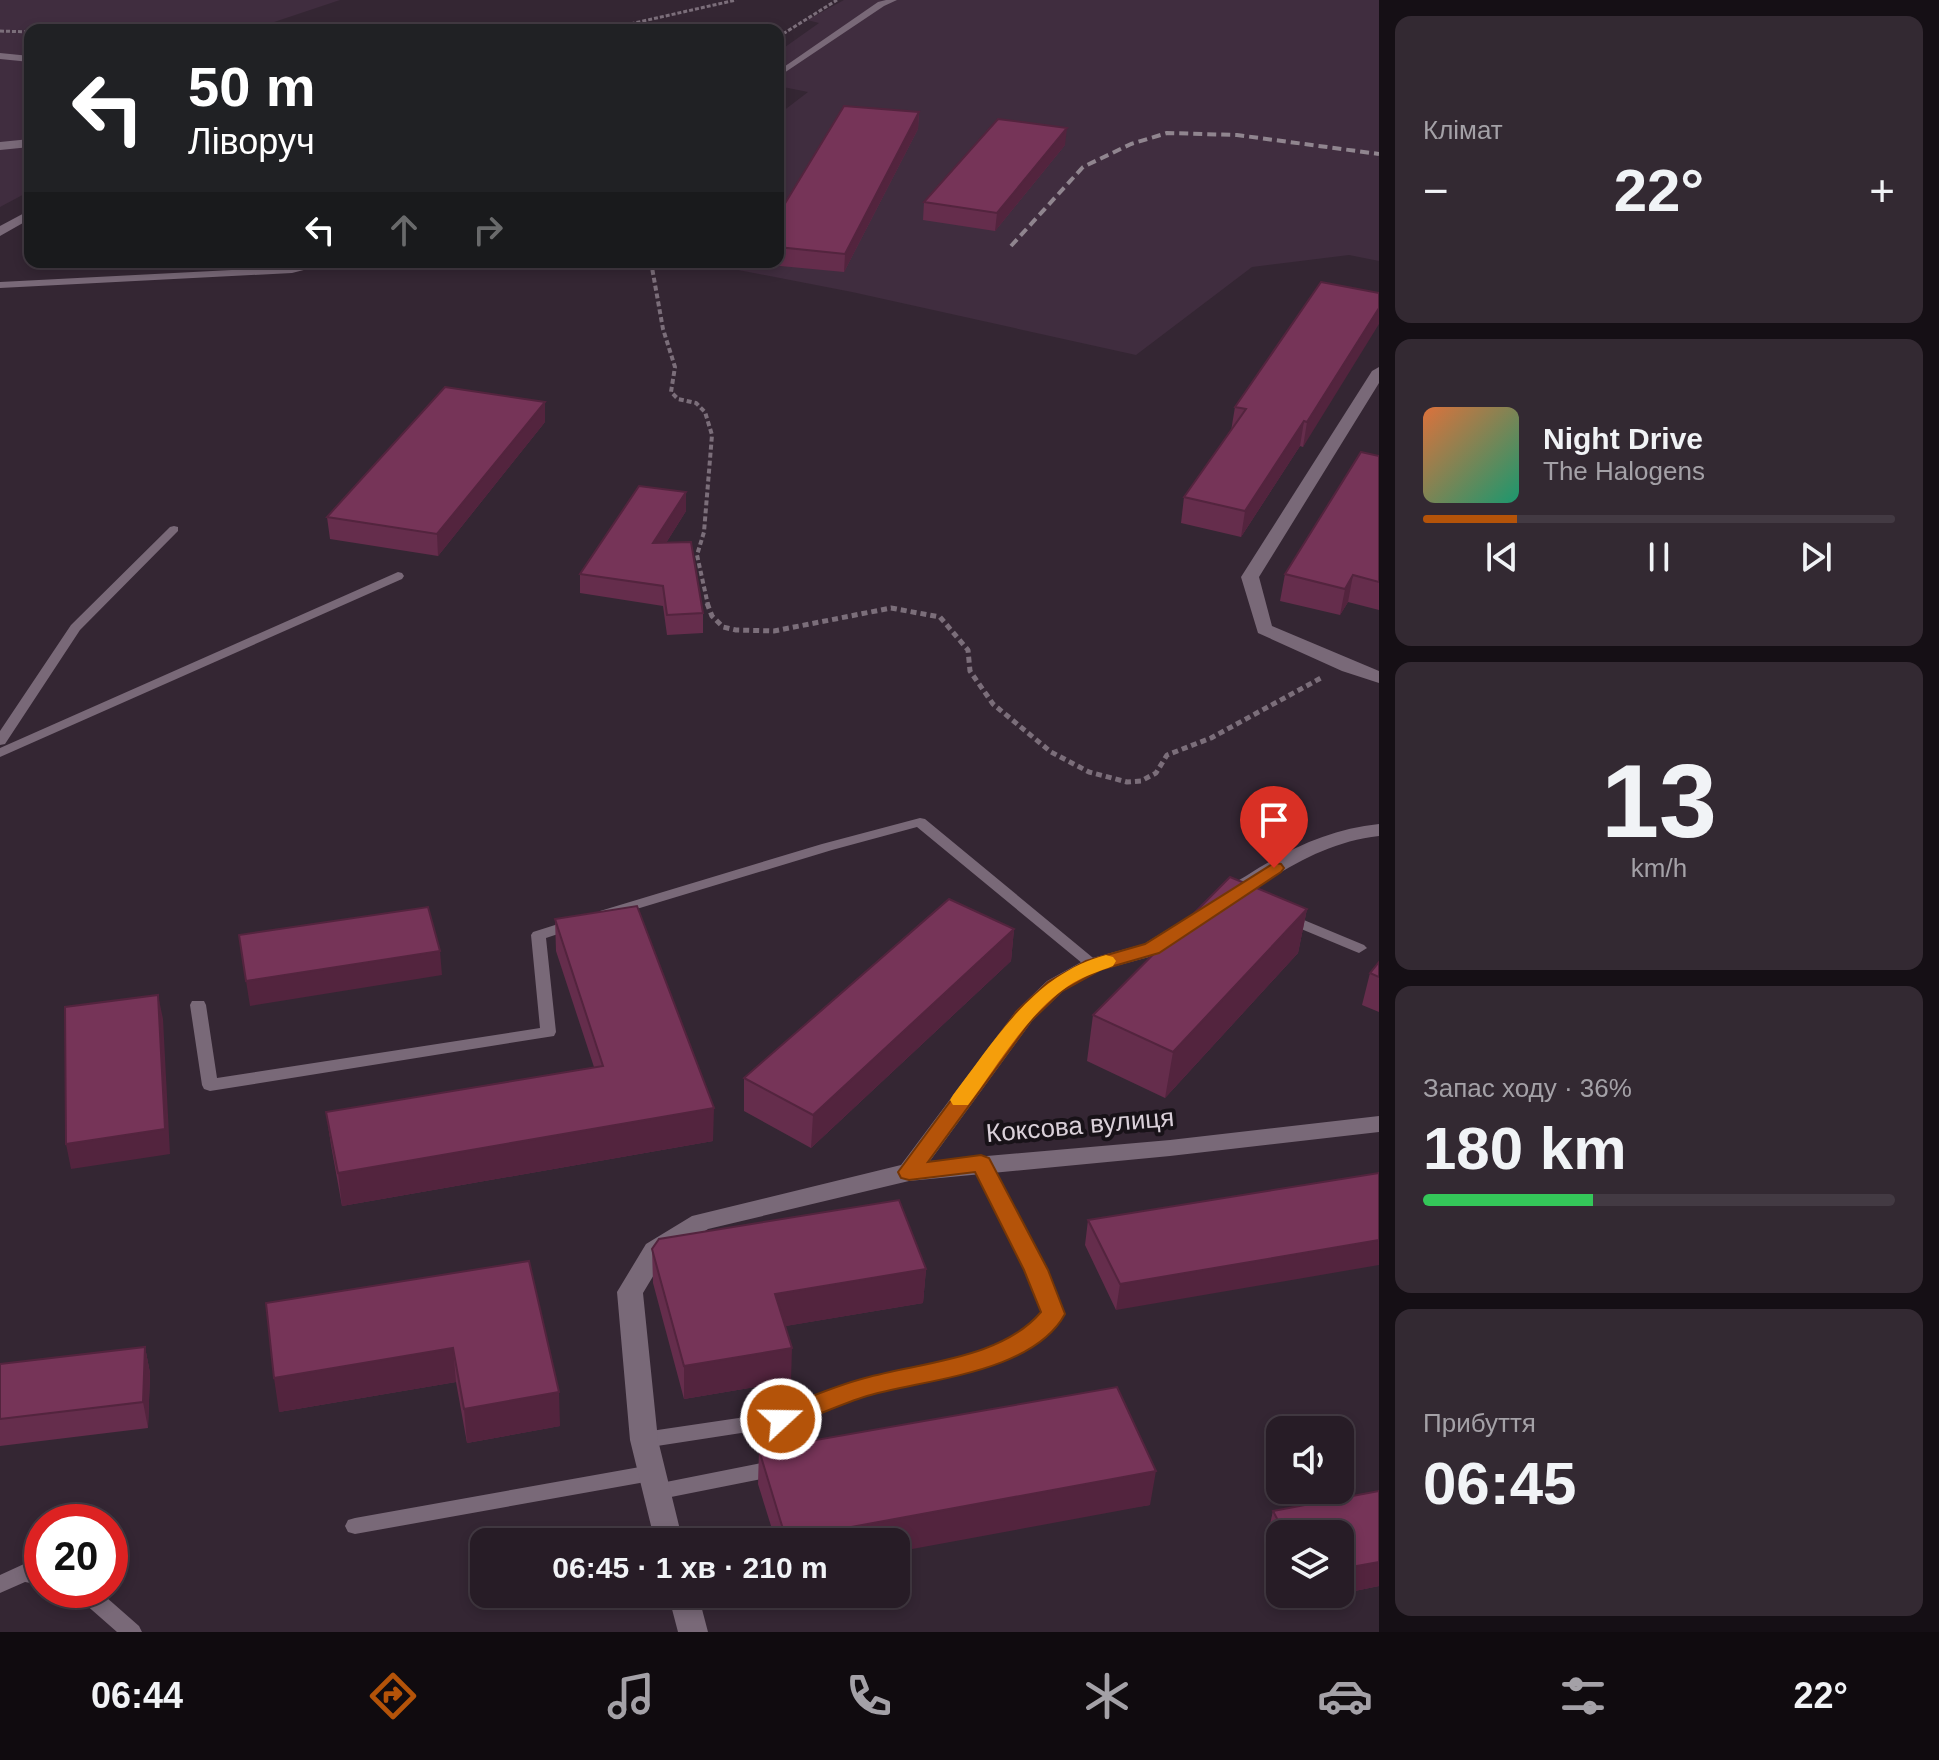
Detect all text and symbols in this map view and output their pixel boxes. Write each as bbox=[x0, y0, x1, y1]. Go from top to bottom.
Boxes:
text: 50 m bbox=[188, 55, 316, 118]
icon: left bbox=[56, 56, 160, 160]
text: Клімат bbox=[1423, 115, 1503, 145]
text: Ліворуч bbox=[188, 121, 315, 162]
text: 22° bbox=[1614, 157, 1704, 224]
text: − bbox=[1423, 166, 1449, 215]
text: + bbox=[1869, 166, 1895, 215]
icon: left bbox=[298, 208, 342, 252]
icon: ahead bbox=[382, 208, 426, 252]
icon: right bbox=[466, 208, 510, 252]
text: Night Drive bbox=[1543, 422, 1703, 455]
text: The Halogens bbox=[1543, 456, 1705, 486]
icon: previous bbox=[1480, 535, 1524, 579]
icon: pause bbox=[1637, 535, 1681, 579]
icon: next bbox=[1794, 535, 1838, 579]
text: 13 bbox=[1601, 743, 1717, 859]
pin bbox=[1240, 786, 1308, 868]
icon: arrive bbox=[1252, 798, 1296, 842]
text: km/h bbox=[1631, 853, 1687, 883]
text: Запас ходу · 36% bbox=[1423, 1073, 1632, 1103]
street label: Коксова вулиця bbox=[985, 1102, 1175, 1148]
text: 180 km bbox=[1423, 1115, 1627, 1182]
position arrow bbox=[739, 1377, 823, 1461]
text: Прибуття bbox=[1423, 1408, 1536, 1438]
map controls bbox=[1266, 1416, 1354, 1608]
button: sound bbox=[1266, 1416, 1354, 1504]
text: 06:45 bbox=[1423, 1450, 1576, 1517]
speed limit sign: 20 bbox=[24, 1504, 128, 1608]
button: layers bbox=[1266, 1520, 1354, 1608]
text: 06:45 · 1 хв · 210 m bbox=[552, 1551, 828, 1584]
icon: directions bbox=[365, 1668, 421, 1724]
icon: music bbox=[603, 1668, 659, 1724]
icon: phone bbox=[841, 1668, 897, 1724]
icon: climate bbox=[1079, 1668, 1135, 1724]
icon: car bbox=[1317, 1668, 1373, 1724]
icon: filters bbox=[1555, 1668, 1611, 1724]
text: 06:44 bbox=[91, 1675, 183, 1716]
text: 22° bbox=[1793, 1675, 1848, 1716]

